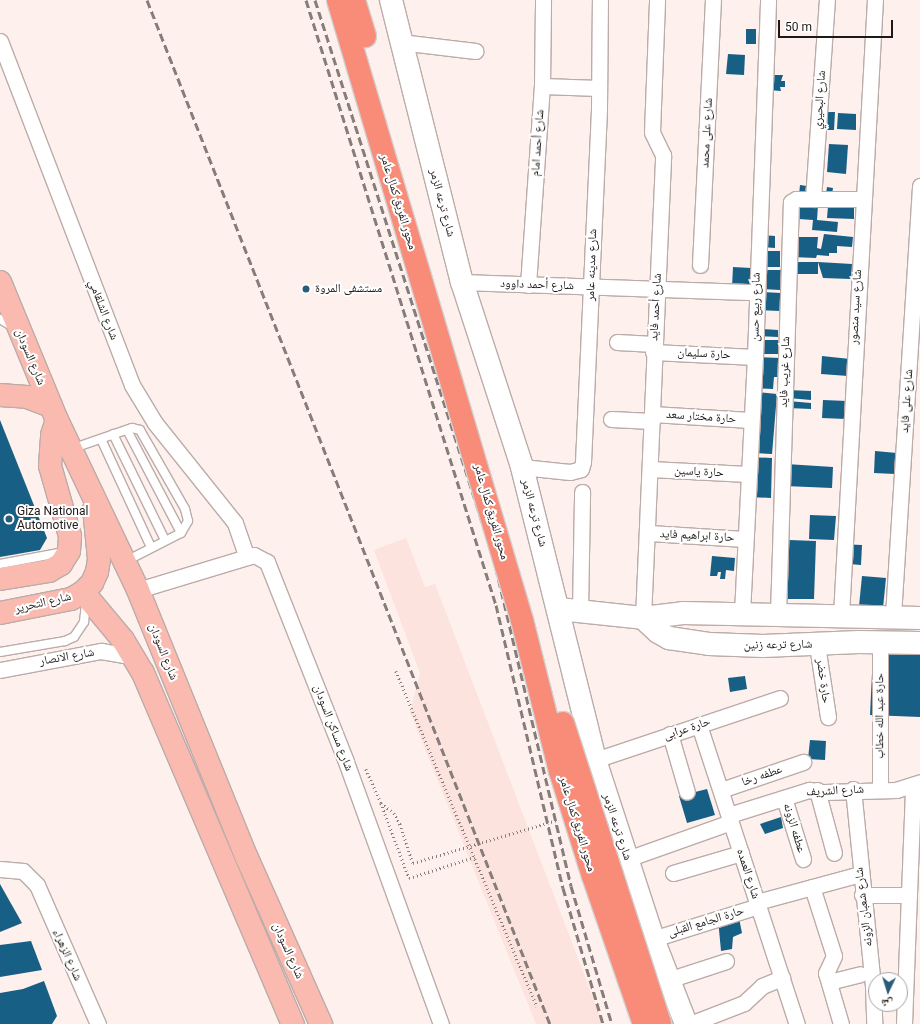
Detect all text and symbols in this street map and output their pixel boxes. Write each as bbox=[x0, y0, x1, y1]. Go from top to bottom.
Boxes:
scale bar bbox=[780, 12, 895, 38]
text: 50 m bbox=[785, 20, 812, 34]
street label: شارع البحيري bbox=[811, 70, 829, 130]
street label: شارع على محمد bbox=[698, 98, 716, 168]
street label: شارع أحمد امام bbox=[528, 109, 548, 177]
street label: محور الفريق كمال عامر bbox=[377, 153, 419, 251]
street label: شارع ترعه الزمر bbox=[426, 167, 458, 239]
street label: شارع مدينه عامر bbox=[584, 229, 600, 301]
street label: شارع سيد منصور bbox=[847, 269, 865, 345]
street label: شارع ربيع حسن bbox=[748, 272, 764, 342]
street label: شارع أحمد فايد bbox=[647, 273, 665, 341]
street label: شارع أحمد داوود bbox=[500, 277, 574, 293]
street label: شارع الشلقامي bbox=[85, 278, 121, 342]
place label: مستشفى المروة bbox=[315, 282, 382, 296]
marker: مستشفى المروة bbox=[300, 283, 312, 295]
street label: شارع السودان bbox=[12, 327, 48, 387]
street label: شارع غريب فايد bbox=[777, 336, 793, 408]
street label: حارة سليمان bbox=[677, 345, 731, 363]
street label: شارع على فايد bbox=[898, 369, 916, 433]
street label: حارة مختار سعد bbox=[666, 407, 736, 427]
street label: محور الفريق كمال عامر bbox=[470, 462, 512, 562]
street label: حارة ياسين bbox=[674, 464, 724, 480]
street label: شارع ترعه الزمر bbox=[518, 477, 550, 549]
place label: Giza National Automotive bbox=[17, 505, 88, 533]
marker: Giza National Automotive bbox=[4, 514, 14, 524]
street label: حارة ابراهيم فايد bbox=[659, 527, 735, 545]
street label: شارع التحرير bbox=[13, 590, 73, 616]
street label: شارع السودان bbox=[145, 622, 181, 682]
street label: شارع ترعه زنين bbox=[744, 637, 812, 653]
street label: شارع الانصار bbox=[39, 645, 95, 669]
street label: حارة خضر bbox=[813, 658, 833, 704]
street label: حارة عبد الله خطاب bbox=[873, 673, 887, 759]
street label: شارع مساكن السودان bbox=[310, 683, 356, 773]
street label: حارة عرابى bbox=[662, 715, 712, 743]
street label: عطفه رخا bbox=[740, 762, 784, 790]
street label: محور الفريق كمال عامر bbox=[556, 775, 598, 873]
street label: شارع الشريف bbox=[806, 782, 864, 800]
street label: شارع ترعه الزمر bbox=[599, 792, 635, 862]
street label: عطفه الزونه bbox=[780, 801, 808, 855]
street label: شارع العمده bbox=[733, 847, 763, 901]
street label: شارع شعبان الزونه bbox=[852, 867, 876, 947]
street label: حارة الجامع القبلى bbox=[666, 904, 746, 940]
street label: شارع السودان bbox=[269, 921, 307, 981]
street label: شارع الزهراء bbox=[49, 927, 85, 983]
north arrow bbox=[868, 972, 908, 1012]
text: ش bbox=[881, 997, 893, 1010]

